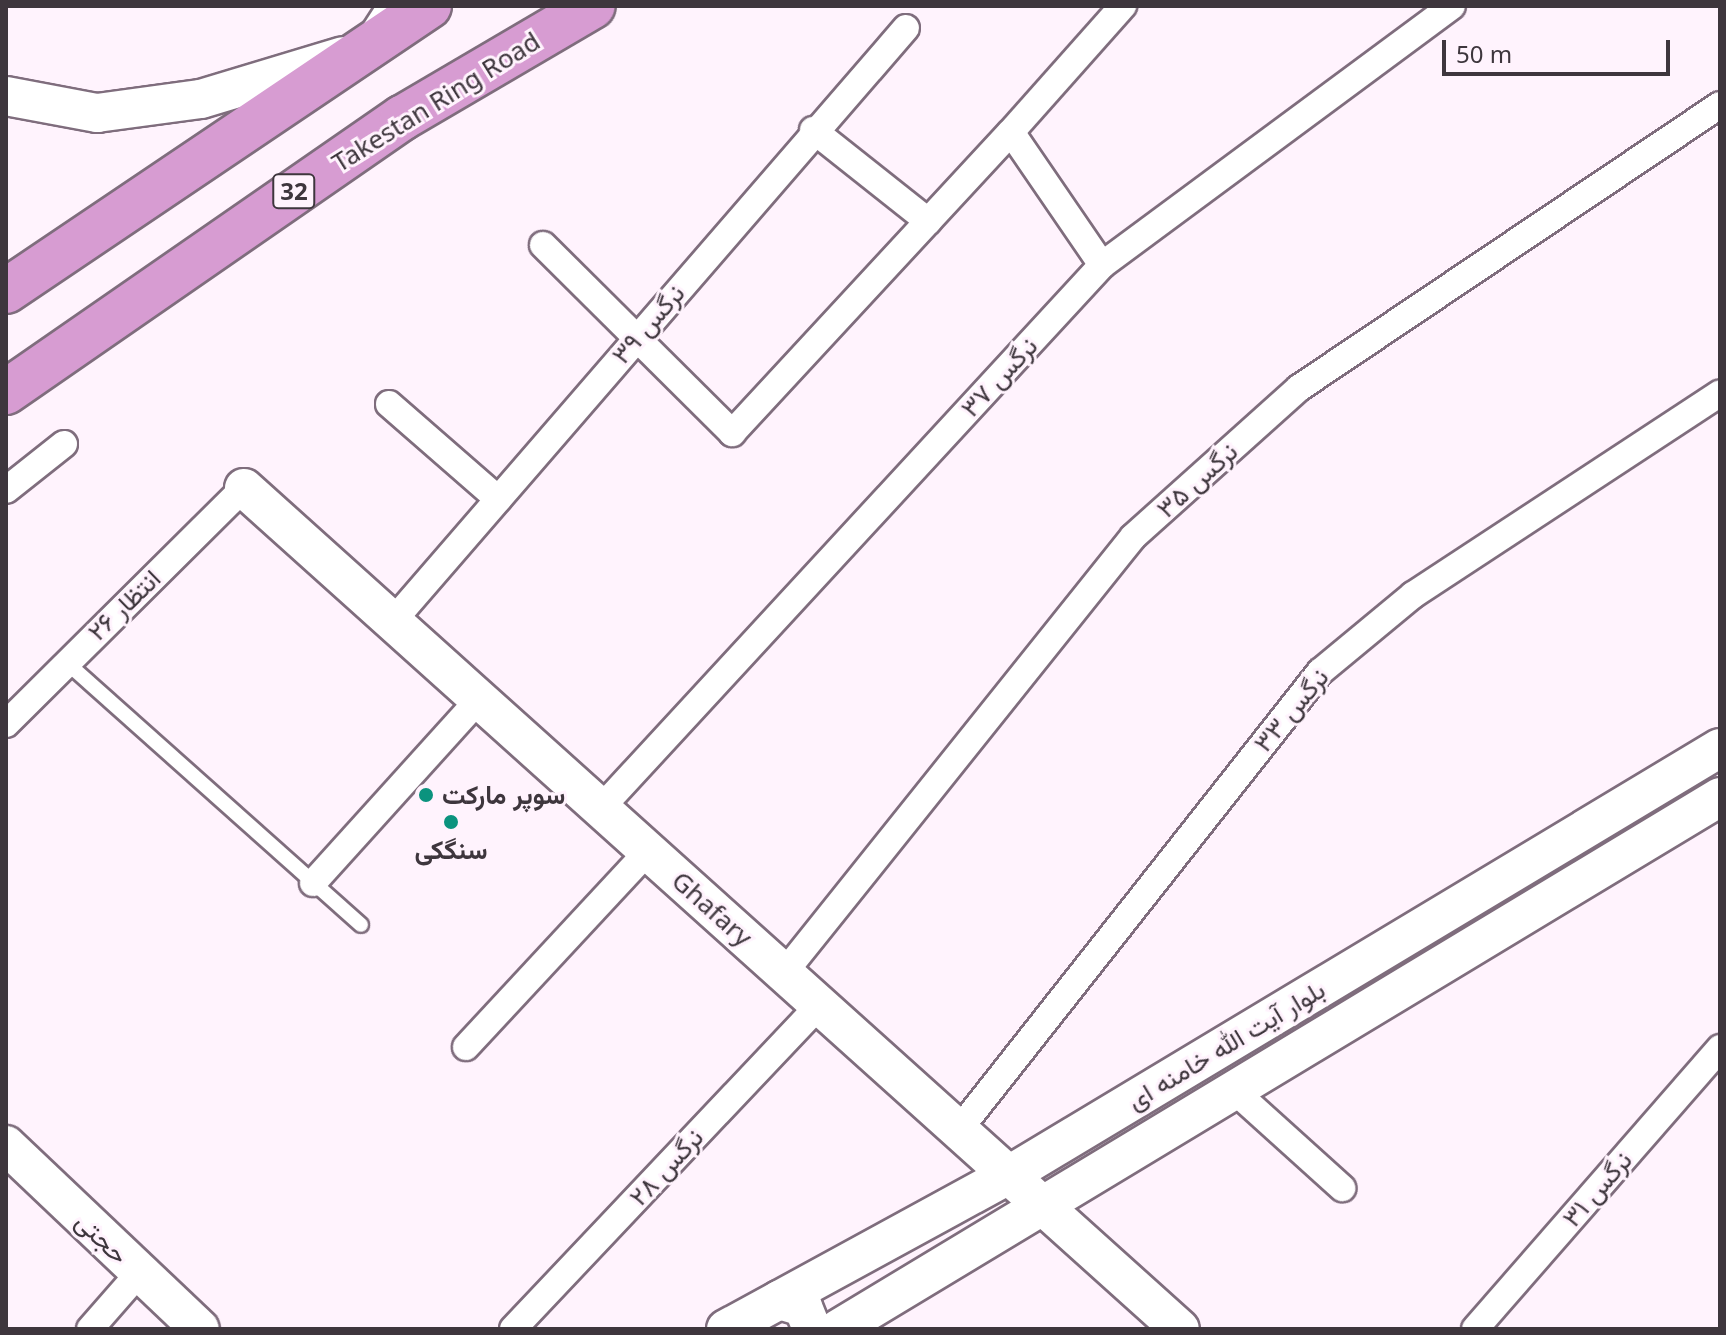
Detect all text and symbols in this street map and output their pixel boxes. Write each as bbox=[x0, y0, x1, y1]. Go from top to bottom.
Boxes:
scale bar bbox=[1446, 24, 1674, 74]
street label: Takestan Ring Road bbox=[326, 25, 546, 179]
text: 50 m bbox=[1456, 37, 1512, 70]
road number: 32 bbox=[272, 171, 316, 211]
street label: نرگس ۳۹ bbox=[605, 278, 691, 370]
street label: نرگس ۳۷ bbox=[954, 331, 1044, 423]
street label: نرگس ۳۵ bbox=[1150, 436, 1244, 524]
street label: انتظار ۲۶ bbox=[81, 563, 167, 647]
street label: نرگس ۳۳ bbox=[1247, 662, 1335, 758]
place label: سوپر مارکت bbox=[442, 779, 565, 811]
marker: سوپر مارکت bbox=[417, 786, 435, 804]
marker: سنگکی bbox=[442, 813, 460, 831]
place label: سنگکی bbox=[414, 834, 488, 866]
street label: Ghafary bbox=[665, 865, 759, 953]
street label: بلوار آیت الله خامنه ای bbox=[1121, 974, 1331, 1116]
street label: نرگس ۲۸ bbox=[622, 1122, 710, 1212]
street label: نرگس ۳۱ bbox=[1556, 1145, 1638, 1233]
street label: حجتی bbox=[69, 1205, 135, 1271]

